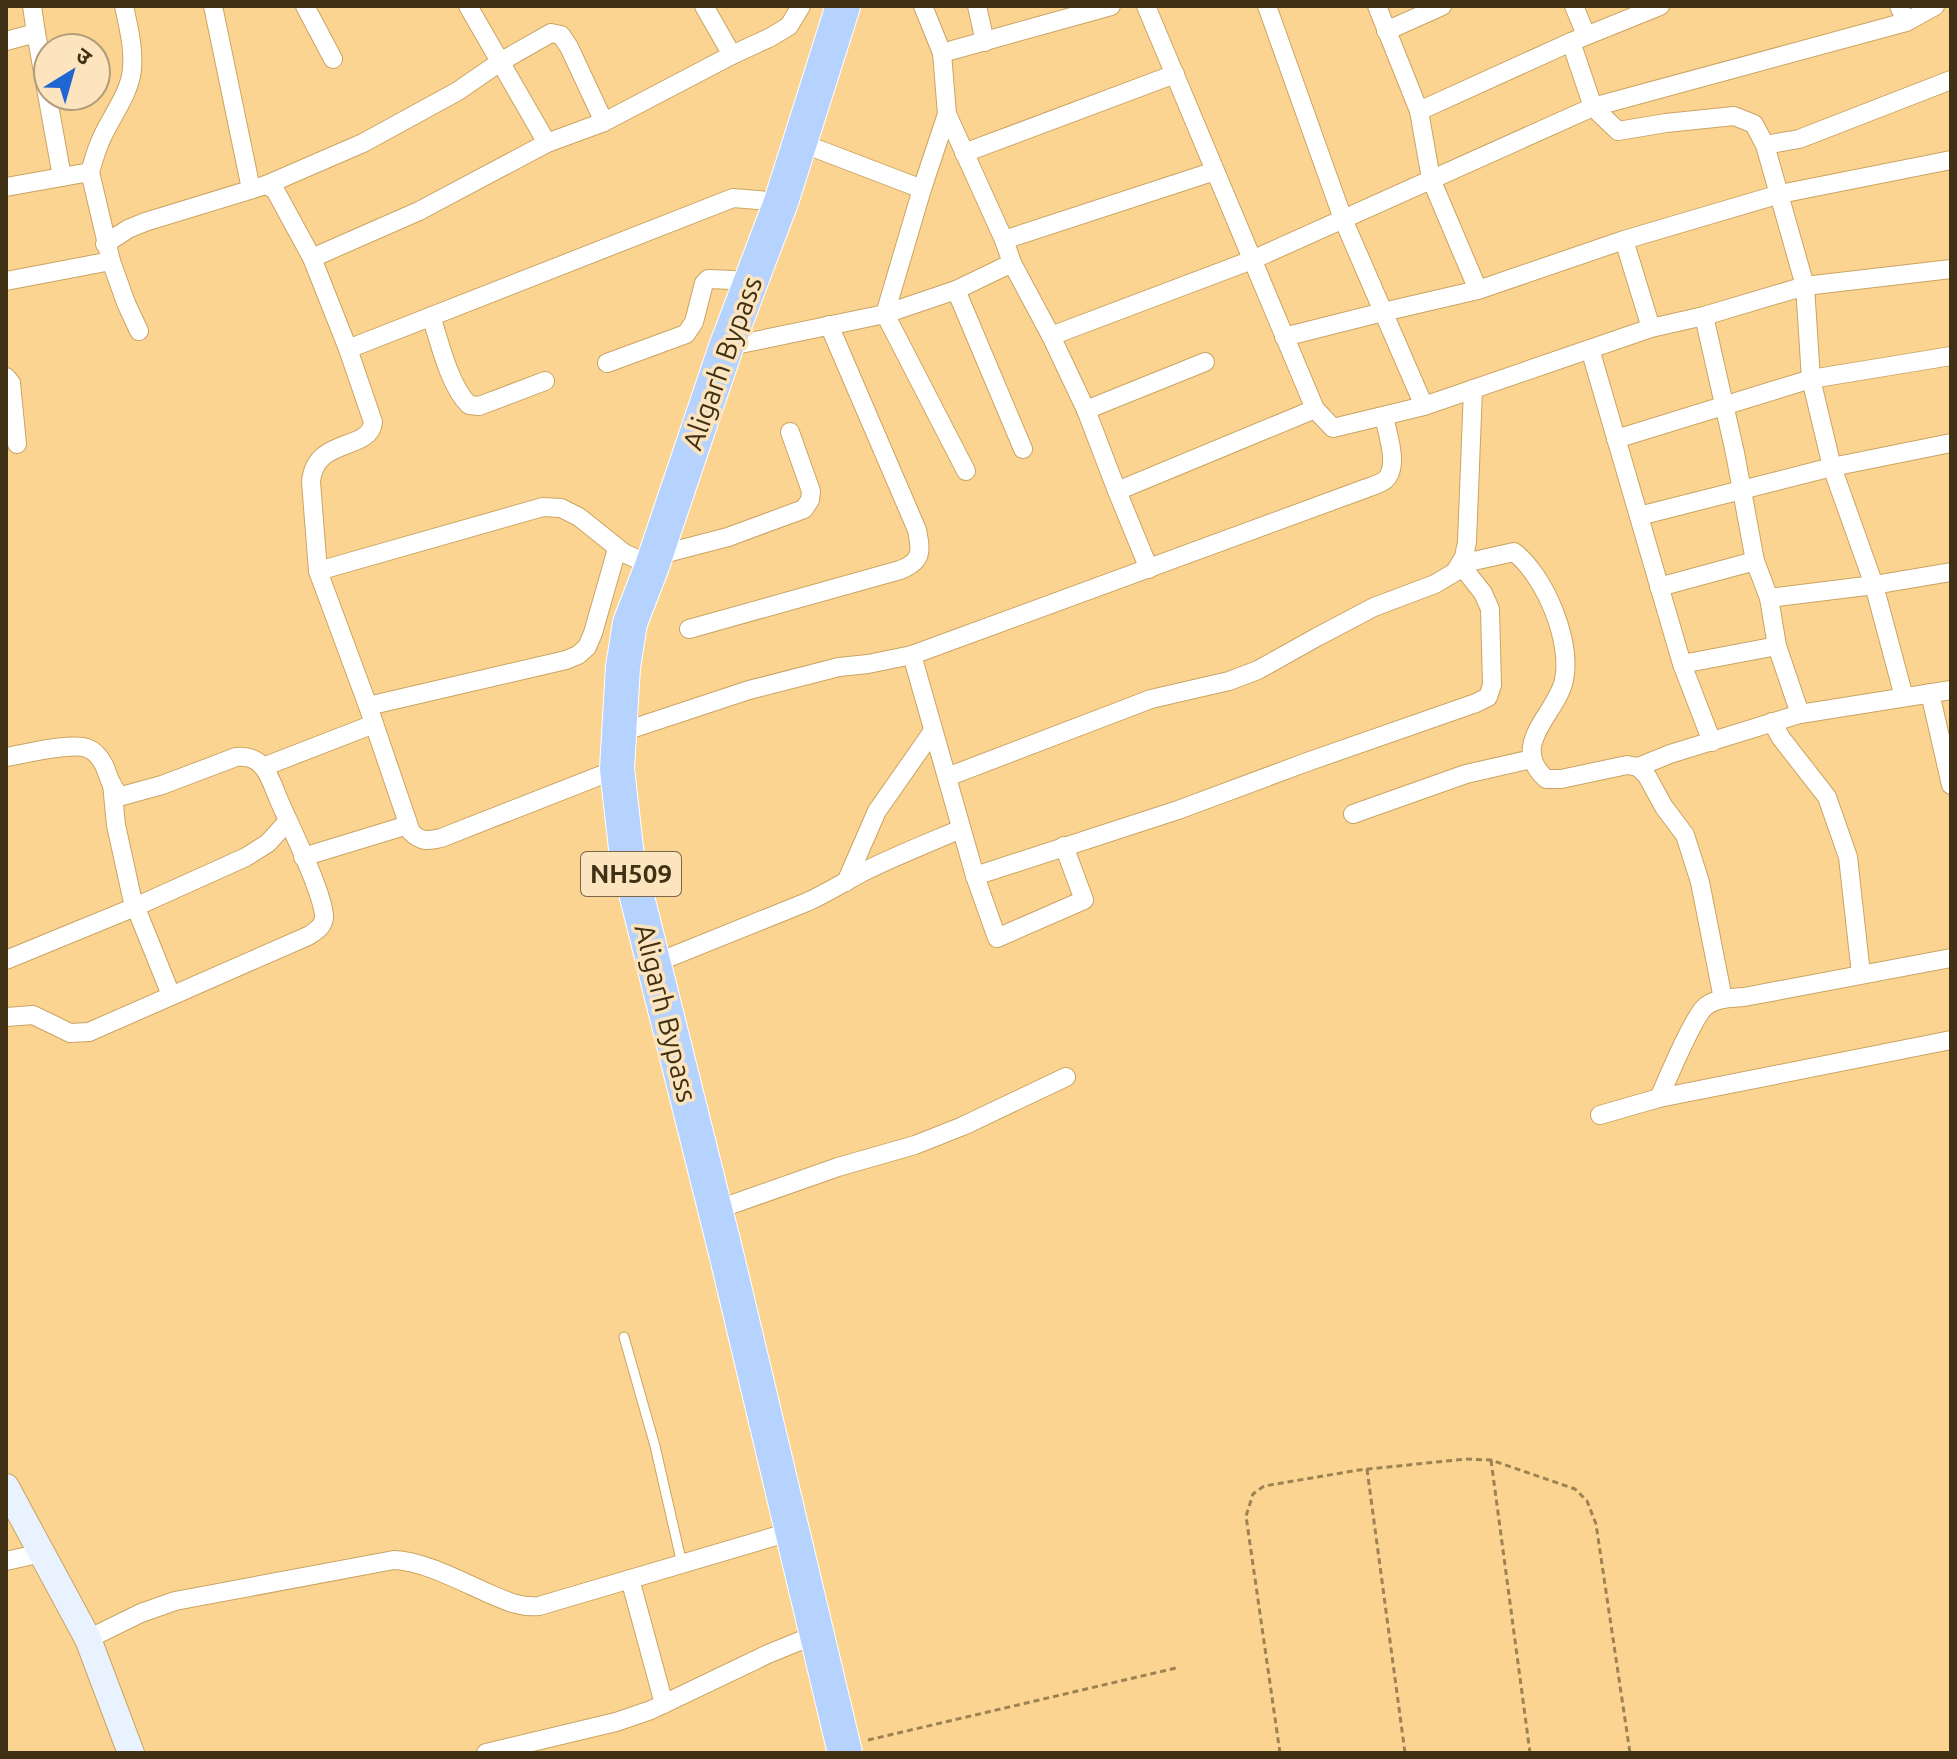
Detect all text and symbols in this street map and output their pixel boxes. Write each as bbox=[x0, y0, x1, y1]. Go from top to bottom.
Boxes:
north arrow bbox=[32, 32, 112, 112]
text: उ bbox=[72, 42, 98, 70]
street label: Aligarh Bypass bbox=[676, 272, 767, 454]
road number: NH509 bbox=[581, 852, 681, 896]
street label: Aligarh Bypass bbox=[629, 921, 704, 1105]

